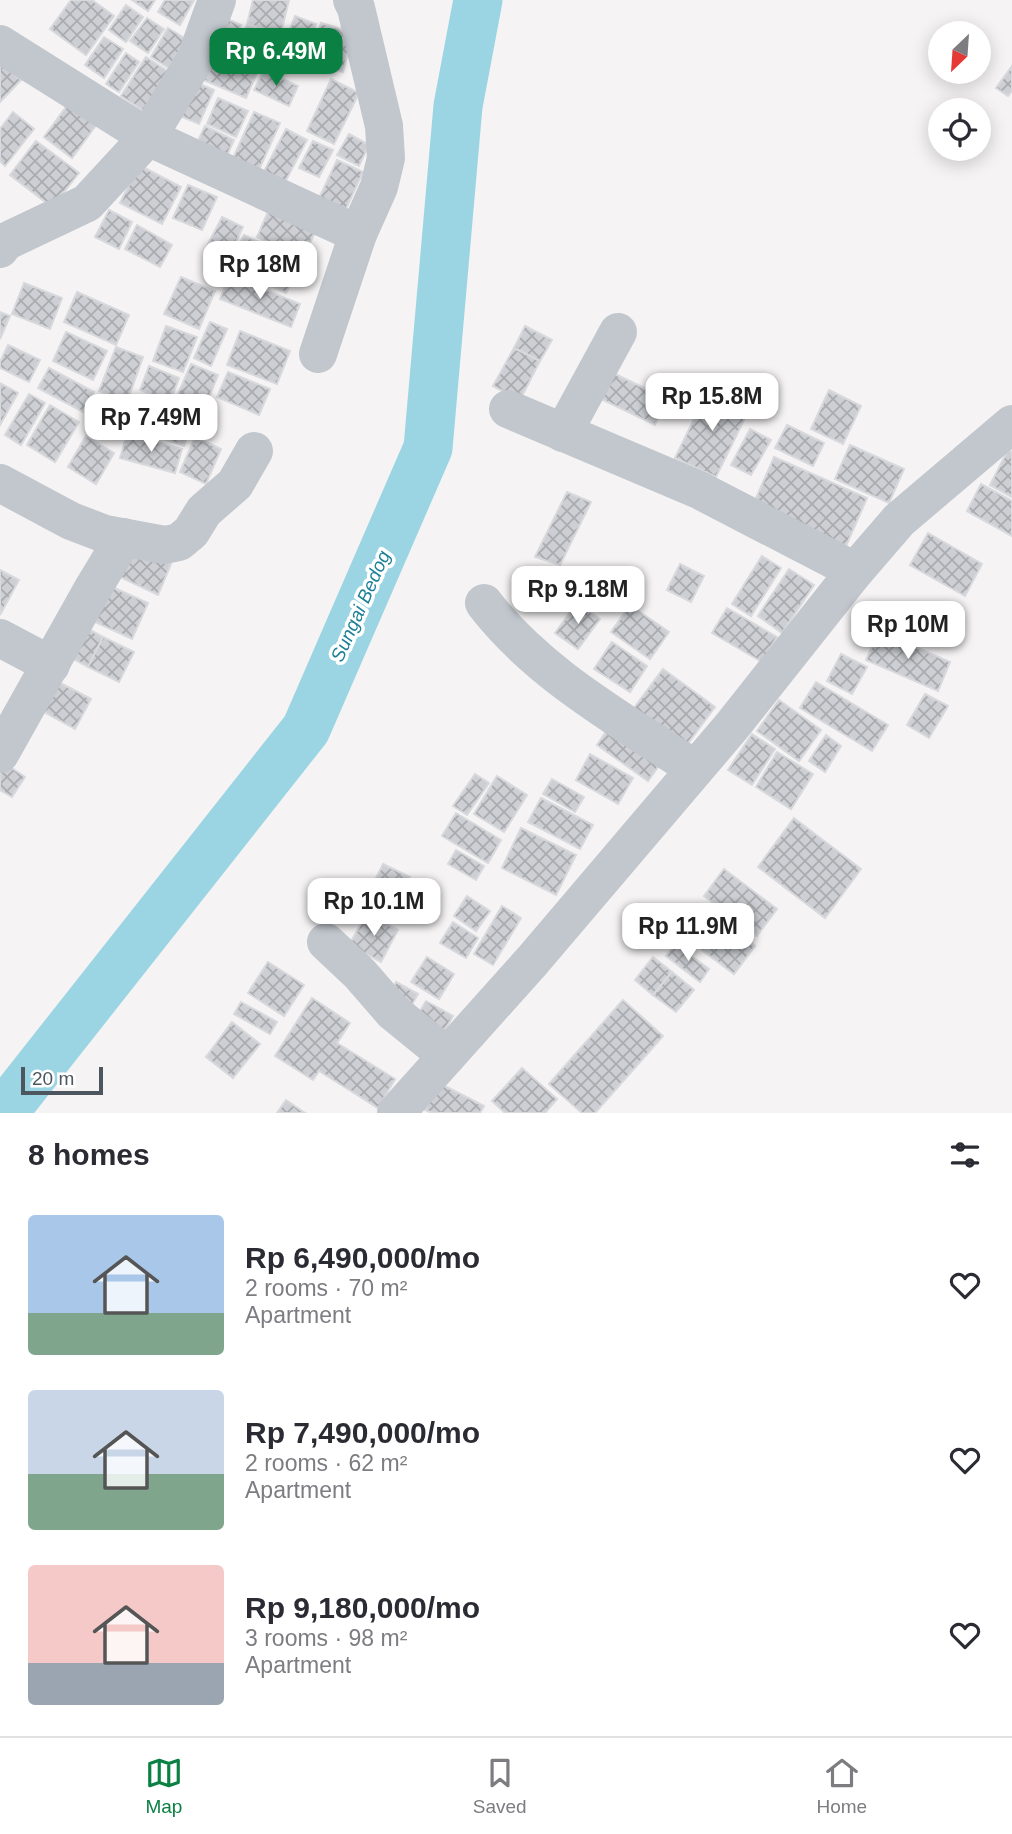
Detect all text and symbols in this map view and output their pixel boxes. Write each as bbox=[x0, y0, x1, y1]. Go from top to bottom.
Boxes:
north arrow bbox=[928, 21, 990, 84]
map controls bbox=[928, 21, 991, 161]
pin: Rp 6.49M bbox=[204, 28, 348, 88]
text: Rp 6.49M bbox=[226, 38, 326, 64]
button: locate bbox=[928, 98, 991, 161]
pin: Rp 18M bbox=[203, 242, 317, 301]
text: Rp 18M bbox=[219, 251, 301, 277]
pin: Rp 15.8M bbox=[640, 374, 784, 433]
text: Rp 15.8M bbox=[662, 383, 762, 409]
pin: Rp 7.49M bbox=[79, 394, 223, 454]
text: Rp 7.49M bbox=[101, 404, 201, 430]
water label: Sungai Bedog bbox=[327, 547, 395, 665]
pin: Rp 9.18M bbox=[506, 566, 650, 626]
text: Rp 9.18M bbox=[528, 576, 628, 602]
pin: Rp 10M bbox=[851, 602, 965, 661]
text: Rp 10M bbox=[867, 611, 949, 637]
pin: Rp 10.1M bbox=[302, 878, 446, 938]
text: Rp 10.1M bbox=[324, 888, 424, 914]
pin: Rp 11.9M bbox=[616, 904, 760, 963]
text: Rp 11.9M bbox=[638, 913, 738, 939]
scale bar bbox=[21, 1064, 103, 1096]
text: 20 m bbox=[32, 1068, 74, 1089]
icon: filters bbox=[946, 1136, 984, 1174]
text: 8 homes bbox=[28, 1138, 150, 1171]
text: Rp 6,490,000/mo bbox=[245, 1241, 480, 1274]
icon: home bbox=[84, 1243, 168, 1327]
icon: heart bbox=[946, 1266, 984, 1304]
text: 2 rooms · 70 m² bbox=[245, 1275, 407, 1301]
text: Apartment bbox=[245, 1302, 351, 1328]
text: Rp 7,490,000/mo bbox=[245, 1416, 480, 1449]
icon: home bbox=[84, 1418, 168, 1502]
icon: heart bbox=[946, 1441, 984, 1479]
text: 2 rooms · 62 m² bbox=[245, 1450, 407, 1476]
text: Apartment bbox=[245, 1477, 351, 1503]
text: Rp 9,180,000/mo bbox=[245, 1591, 480, 1624]
icon: home bbox=[84, 1593, 168, 1677]
icon: heart bbox=[946, 1616, 984, 1654]
text: 3 rooms · 98 m² bbox=[245, 1625, 407, 1651]
text: Apartment bbox=[245, 1652, 351, 1678]
tab: Map bbox=[145, 1754, 183, 1818]
tab: Saved bbox=[473, 1754, 527, 1818]
tab: Home bbox=[816, 1754, 867, 1818]

